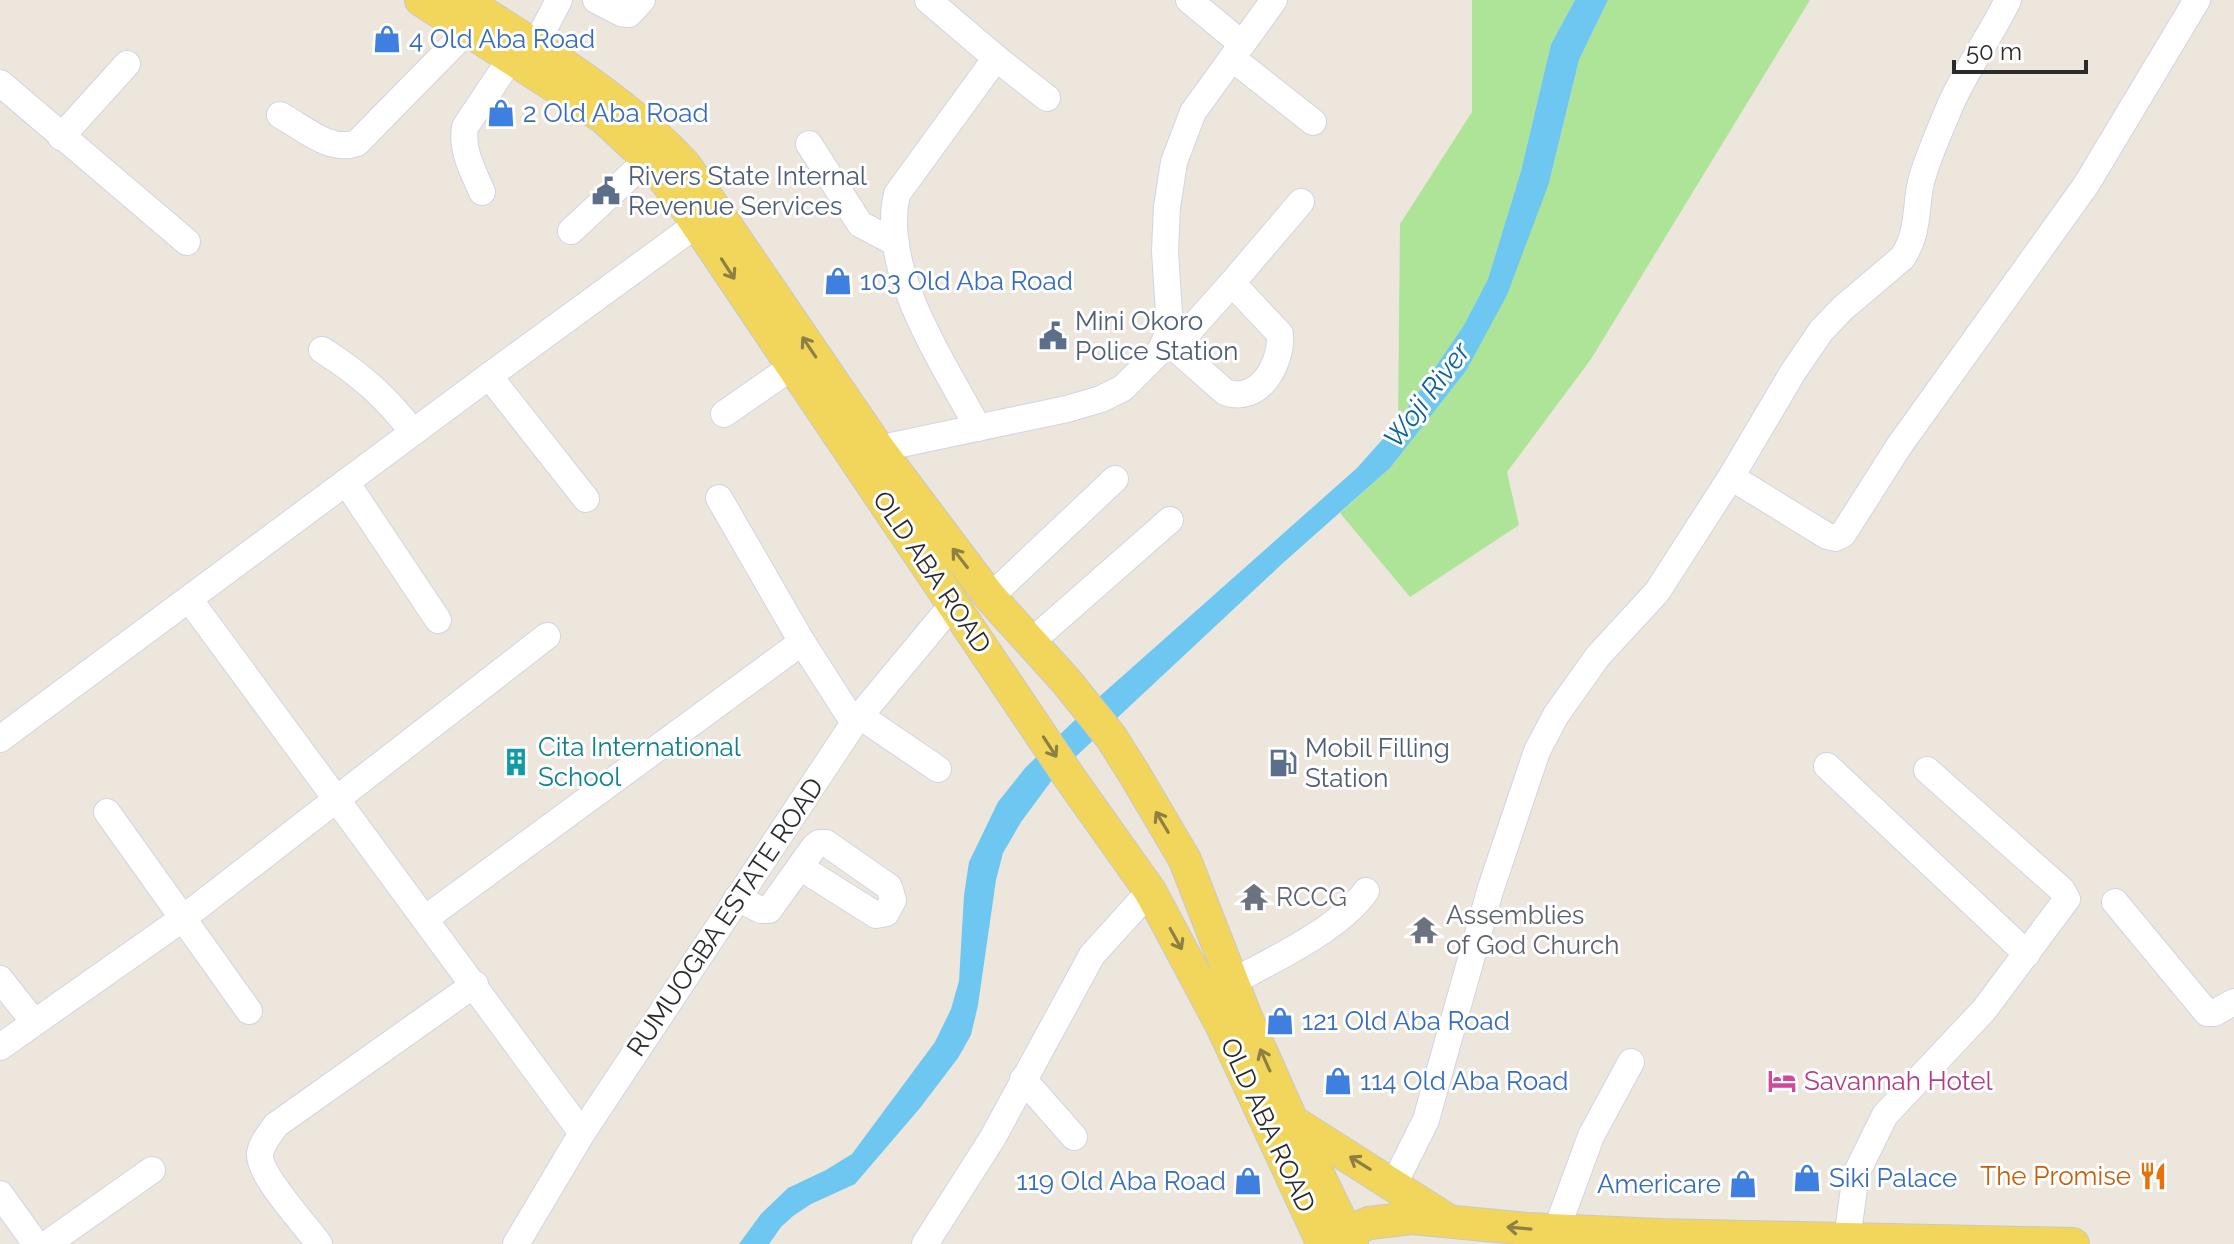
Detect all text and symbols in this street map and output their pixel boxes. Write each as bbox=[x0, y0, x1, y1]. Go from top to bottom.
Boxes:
shop icon: 4 Old Aba Road bbox=[372, 24, 402, 54]
place label: 4 Old Aba Road bbox=[409, 24, 595, 54]
scale bar bbox=[1954, 24, 2086, 74]
text: 50 m bbox=[1966, 37, 2022, 66]
shop icon: 2 Old Aba Road bbox=[486, 98, 516, 128]
place label: 2 Old Aba Road bbox=[523, 98, 709, 128]
place label: Rivers State Internal Revenue Services bbox=[628, 161, 868, 221]
public building icon: Rivers State Internal Revenue Services bbox=[591, 176, 621, 206]
one-way arrow bbox=[720, 257, 736, 280]
shop icon: 103 Old Aba Road bbox=[823, 266, 853, 296]
place label: 103 Old Aba Road bbox=[860, 266, 1073, 296]
place label: Mini Okoro Police Station bbox=[1075, 306, 1239, 366]
public building icon: Mini Okoro Police Station bbox=[1038, 321, 1068, 351]
water label: Woji River bbox=[1377, 335, 1478, 454]
one-way arrow bbox=[801, 336, 818, 358]
street label: OLD ABA ROAD bbox=[867, 485, 997, 659]
one-way arrow bbox=[952, 548, 969, 569]
place label: Cita International School bbox=[538, 732, 742, 792]
place label: Mobil Filling Station bbox=[1305, 733, 1450, 793]
one-way arrow bbox=[1042, 735, 1058, 757]
building icon: Cita International School bbox=[501, 747, 531, 777]
fuel station icon: Mobil Filling Station bbox=[1268, 748, 1298, 778]
street label: RUMUOGBA ESTATE ROAD bbox=[621, 772, 829, 1062]
one-way arrow bbox=[1154, 811, 1170, 834]
temple icon: RCCG bbox=[1239, 882, 1269, 912]
place label: RCCG bbox=[1276, 882, 1347, 912]
place label: Assemblies of God Church bbox=[1446, 900, 1619, 960]
temple icon: Assemblies of God Church bbox=[1409, 915, 1439, 945]
one-way arrow bbox=[1169, 927, 1185, 950]
shop icon: 121 Old Aba Road bbox=[1265, 1006, 1295, 1036]
place label: 121 Old Aba Road bbox=[1302, 1006, 1510, 1036]
street label: OLD ABA ROAD bbox=[1214, 1033, 1322, 1217]
one-way arrow bbox=[1257, 1048, 1272, 1072]
shop icon: 114 Old Aba Road bbox=[1323, 1066, 1353, 1096]
place label: 114 Old Aba Road bbox=[1360, 1066, 1568, 1096]
hotel icon: Savannah Hotel bbox=[1767, 1066, 1797, 1096]
place label: Savannah Hotel bbox=[1804, 1066, 1993, 1096]
one-way arrow bbox=[1349, 1155, 1372, 1171]
place label: The Promise bbox=[1980, 1161, 2131, 1191]
restaurant icon: The Promise bbox=[2138, 1161, 2168, 1191]
shop icon: Siki Palace bbox=[1792, 1163, 1822, 1193]
place label: Siki Palace bbox=[1829, 1163, 1957, 1193]
place label: 119 Old Aba Road bbox=[1017, 1166, 1226, 1196]
shop icon: 119 Old Aba Road bbox=[1233, 1166, 1263, 1196]
place label: Americare bbox=[1597, 1169, 1721, 1199]
shop icon: Americare bbox=[1728, 1169, 1758, 1199]
one-way arrow bbox=[1506, 1221, 1533, 1236]

